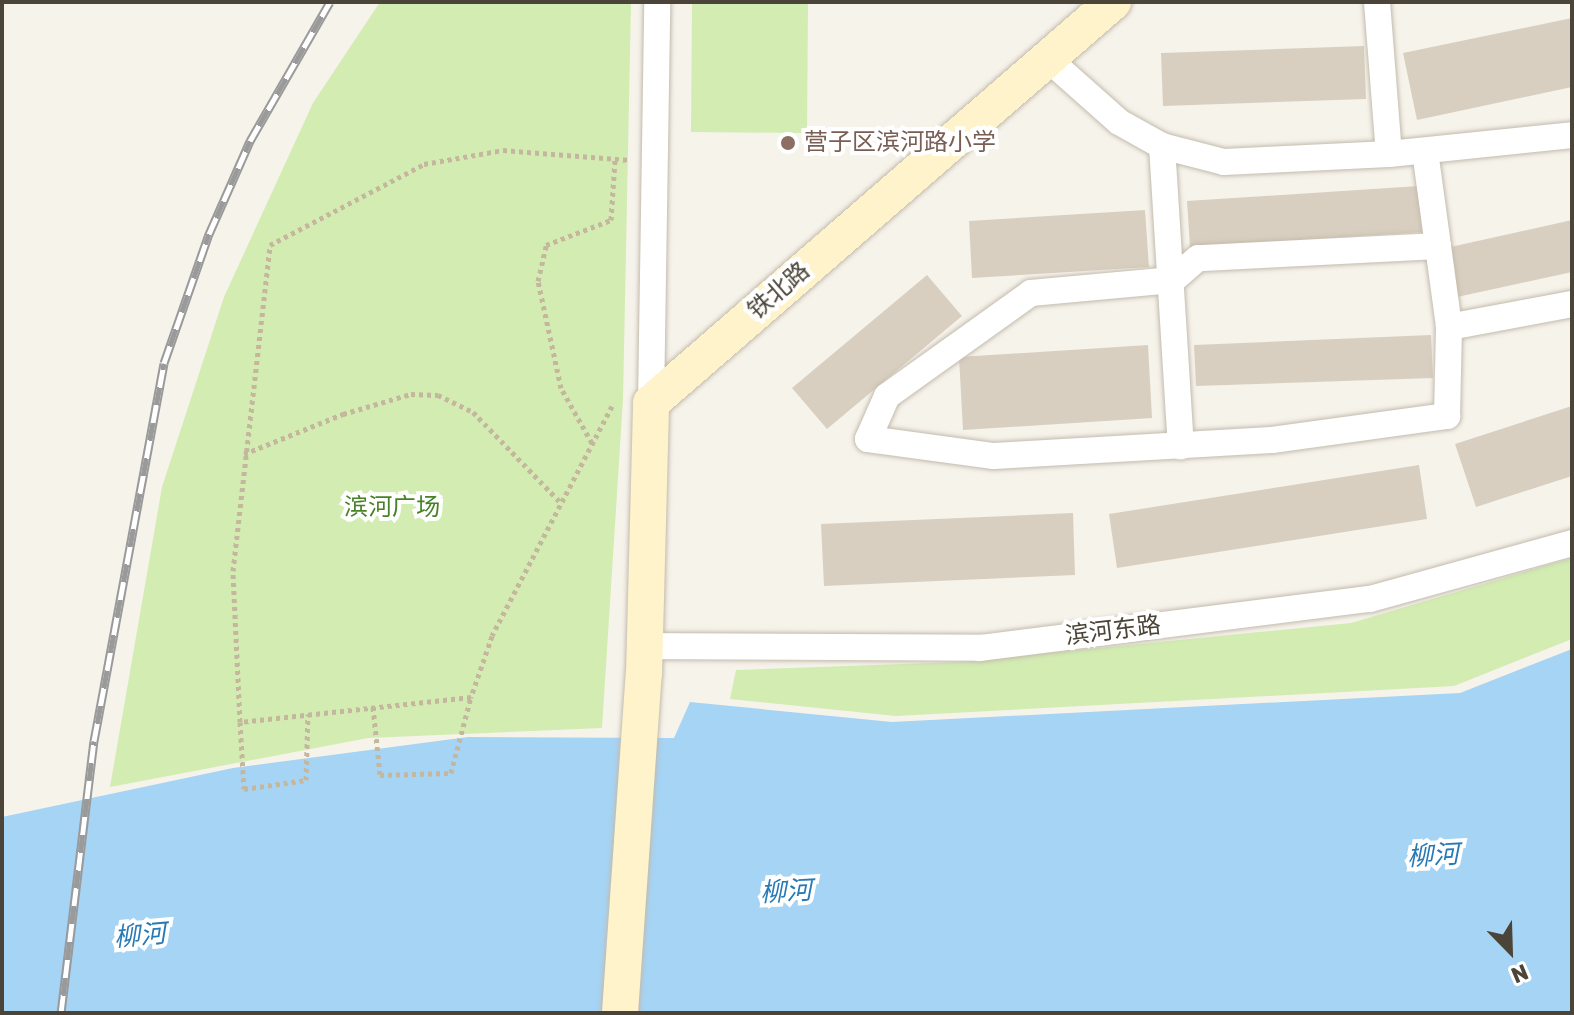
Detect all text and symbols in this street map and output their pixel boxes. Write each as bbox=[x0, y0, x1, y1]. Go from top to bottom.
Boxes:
place label: 营子区滨河路小学 bbox=[804, 129, 996, 157]
marker: 营子区滨河路小学 bbox=[779, 134, 797, 152]
street label: 铁北路 bbox=[742, 257, 816, 325]
park label: 滨河广场 bbox=[344, 494, 440, 522]
street label: 滨河东路 bbox=[1064, 611, 1162, 651]
water label: 柳河 bbox=[1406, 839, 1460, 873]
water label: 柳河 bbox=[759, 875, 813, 909]
north arrow bbox=[1470, 911, 1550, 991]
water label: 柳河 bbox=[113, 918, 167, 954]
text: N bbox=[1507, 958, 1532, 989]

